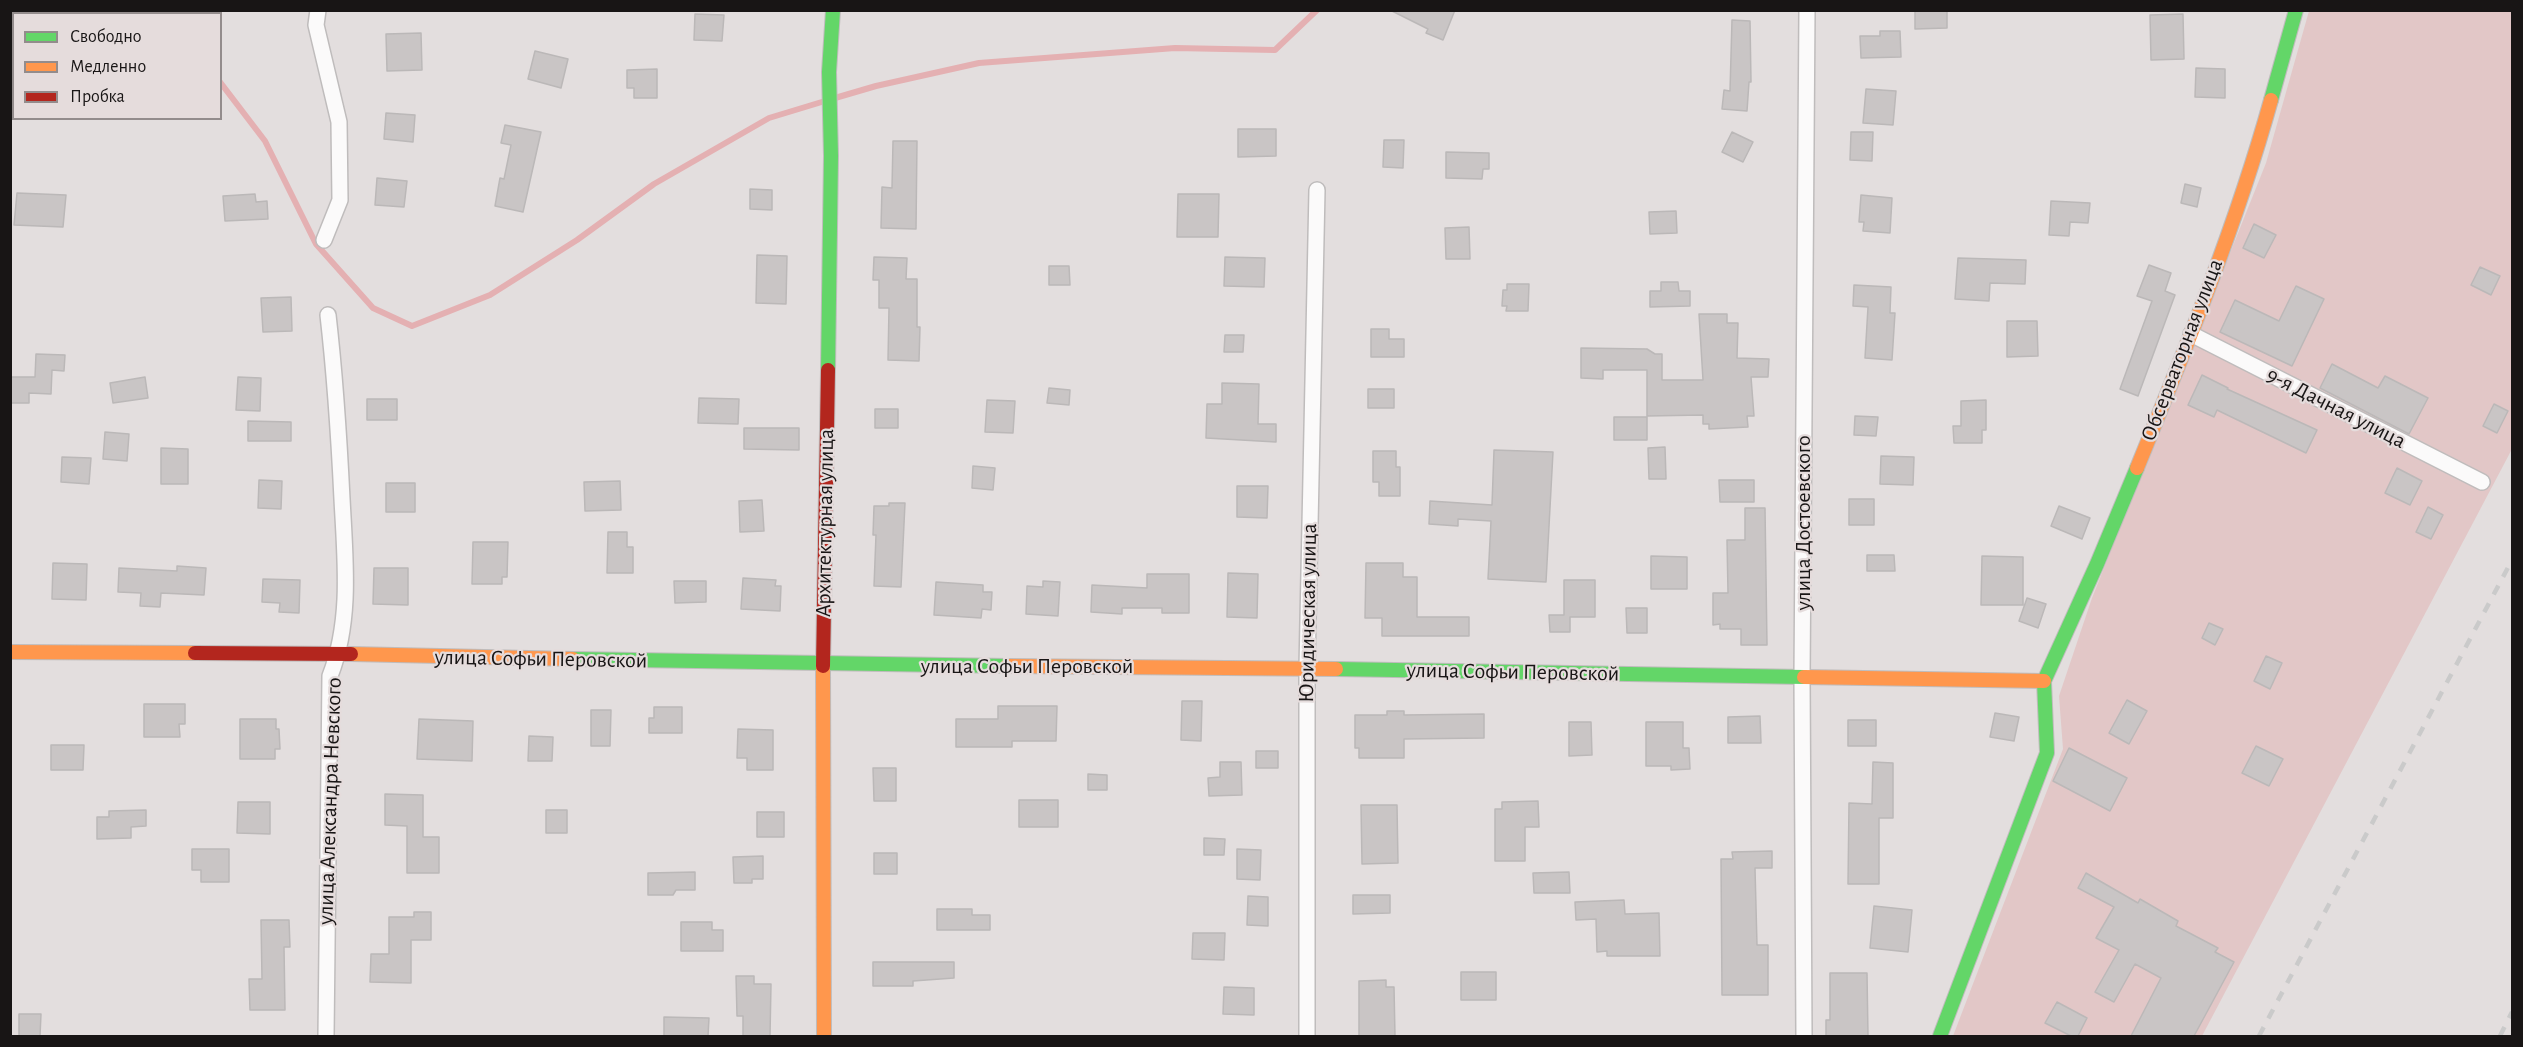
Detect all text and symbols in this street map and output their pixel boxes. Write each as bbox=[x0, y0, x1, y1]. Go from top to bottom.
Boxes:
legend bbox=[12, 12, 222, 120]
text: Свободно bbox=[70, 28, 142, 46]
text: Медленно bbox=[70, 58, 146, 76]
text: Пробка bbox=[70, 88, 125, 106]
street label: Обсерваторная улица bbox=[2135, 255, 2229, 445]
street label: 9-я Дачная улица bbox=[2262, 362, 2410, 454]
street label: Архитектурная улица bbox=[810, 429, 840, 617]
street label: улица Достоевского bbox=[1790, 435, 1816, 611]
street label: Юридическая улица bbox=[1293, 523, 1323, 703]
street label: улица Софьи Перовской bbox=[434, 644, 648, 674]
street label: улица Софьи Перовской bbox=[921, 653, 1133, 679]
street label: улица Софьи Перовской bbox=[1406, 657, 1620, 687]
street label: улица Александра Невского bbox=[312, 677, 348, 925]

